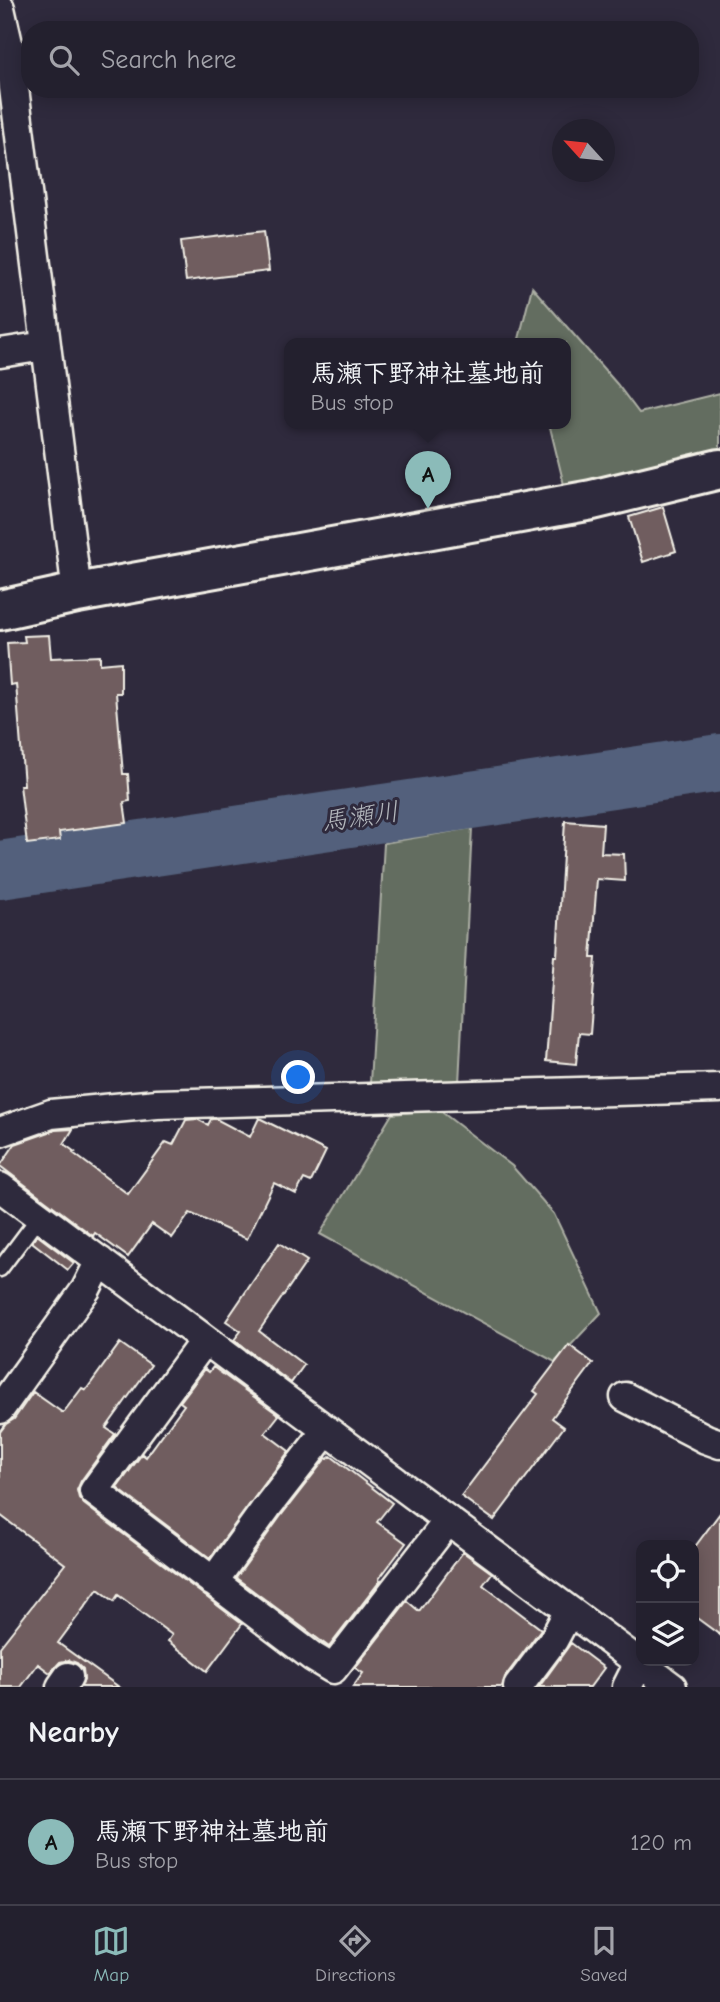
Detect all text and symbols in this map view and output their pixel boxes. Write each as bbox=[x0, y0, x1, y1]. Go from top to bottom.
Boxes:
search box bbox=[21, 21, 699, 98]
icon: search bbox=[45, 41, 83, 79]
text: Search here bbox=[101, 45, 236, 75]
north arrow bbox=[552, 119, 615, 182]
popup bbox=[284, 338, 571, 429]
text: 馬瀬下野神社墓地前 bbox=[310, 359, 545, 389]
text: Bus stop bbox=[310, 389, 394, 416]
pin: A bbox=[405, 451, 451, 509]
water label: 馬瀬川 bbox=[319, 797, 401, 837]
your location bbox=[281, 1060, 315, 1094]
map controls bbox=[636, 1540, 699, 1666]
button: locate bbox=[636, 1540, 699, 1603]
button: layers bbox=[636, 1603, 699, 1666]
text: Nearby bbox=[28, 1715, 119, 1750]
text: 馬瀬下野神社墓地前 bbox=[95, 1817, 329, 1847]
text: A bbox=[45, 1829, 57, 1856]
text: 120 m bbox=[630, 1829, 692, 1856]
text: Bus stop bbox=[95, 1847, 178, 1874]
tab: Map bbox=[92, 1922, 130, 1986]
tab: Directions bbox=[315, 1922, 395, 1986]
tab: Saved bbox=[580, 1922, 628, 1986]

